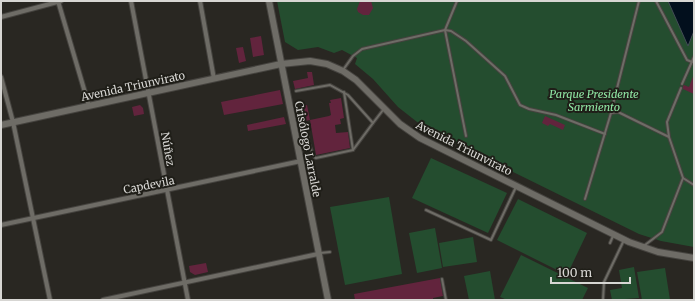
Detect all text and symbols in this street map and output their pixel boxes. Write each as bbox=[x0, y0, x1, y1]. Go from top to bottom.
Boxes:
street label: Avenida Triunvirato bbox=[79, 68, 187, 104]
park label: Parque Presidente Sarmiento bbox=[549, 87, 639, 114]
street label: Crisólogo Larralde bbox=[292, 100, 324, 198]
street label: Avenida Triunvirato bbox=[413, 117, 515, 179]
street label: Núñez bbox=[158, 131, 178, 167]
street label: Capdevila bbox=[122, 173, 176, 197]
scale bar bbox=[551, 259, 630, 285]
text: 100 m bbox=[557, 265, 592, 280]

